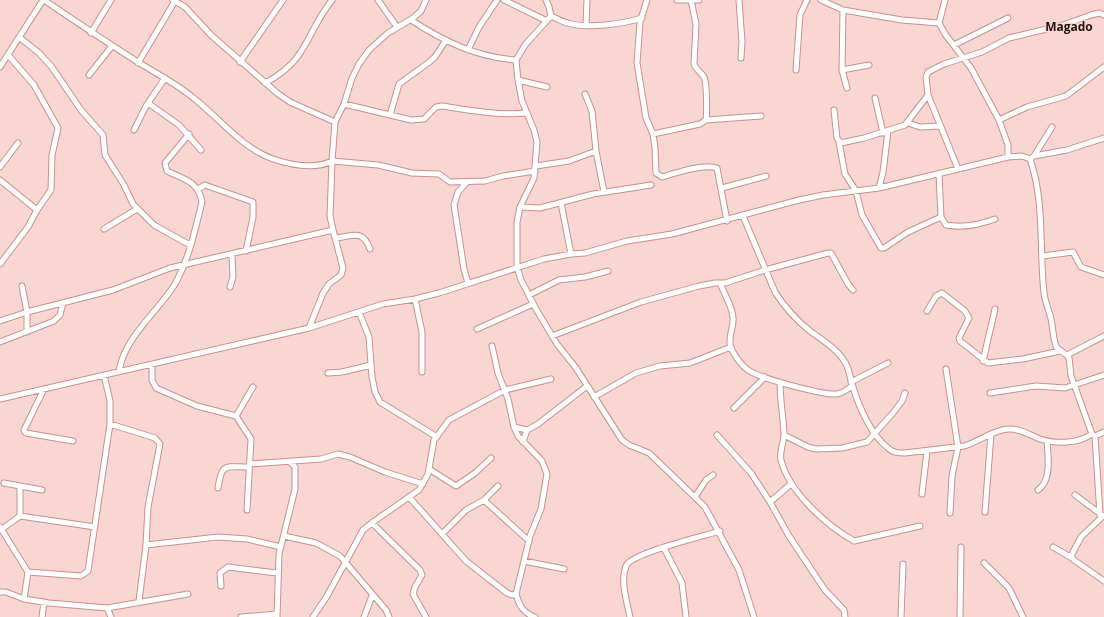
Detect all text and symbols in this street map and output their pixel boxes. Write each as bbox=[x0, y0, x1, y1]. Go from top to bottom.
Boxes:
district label: Magado bbox=[1045, 18, 1093, 35]

